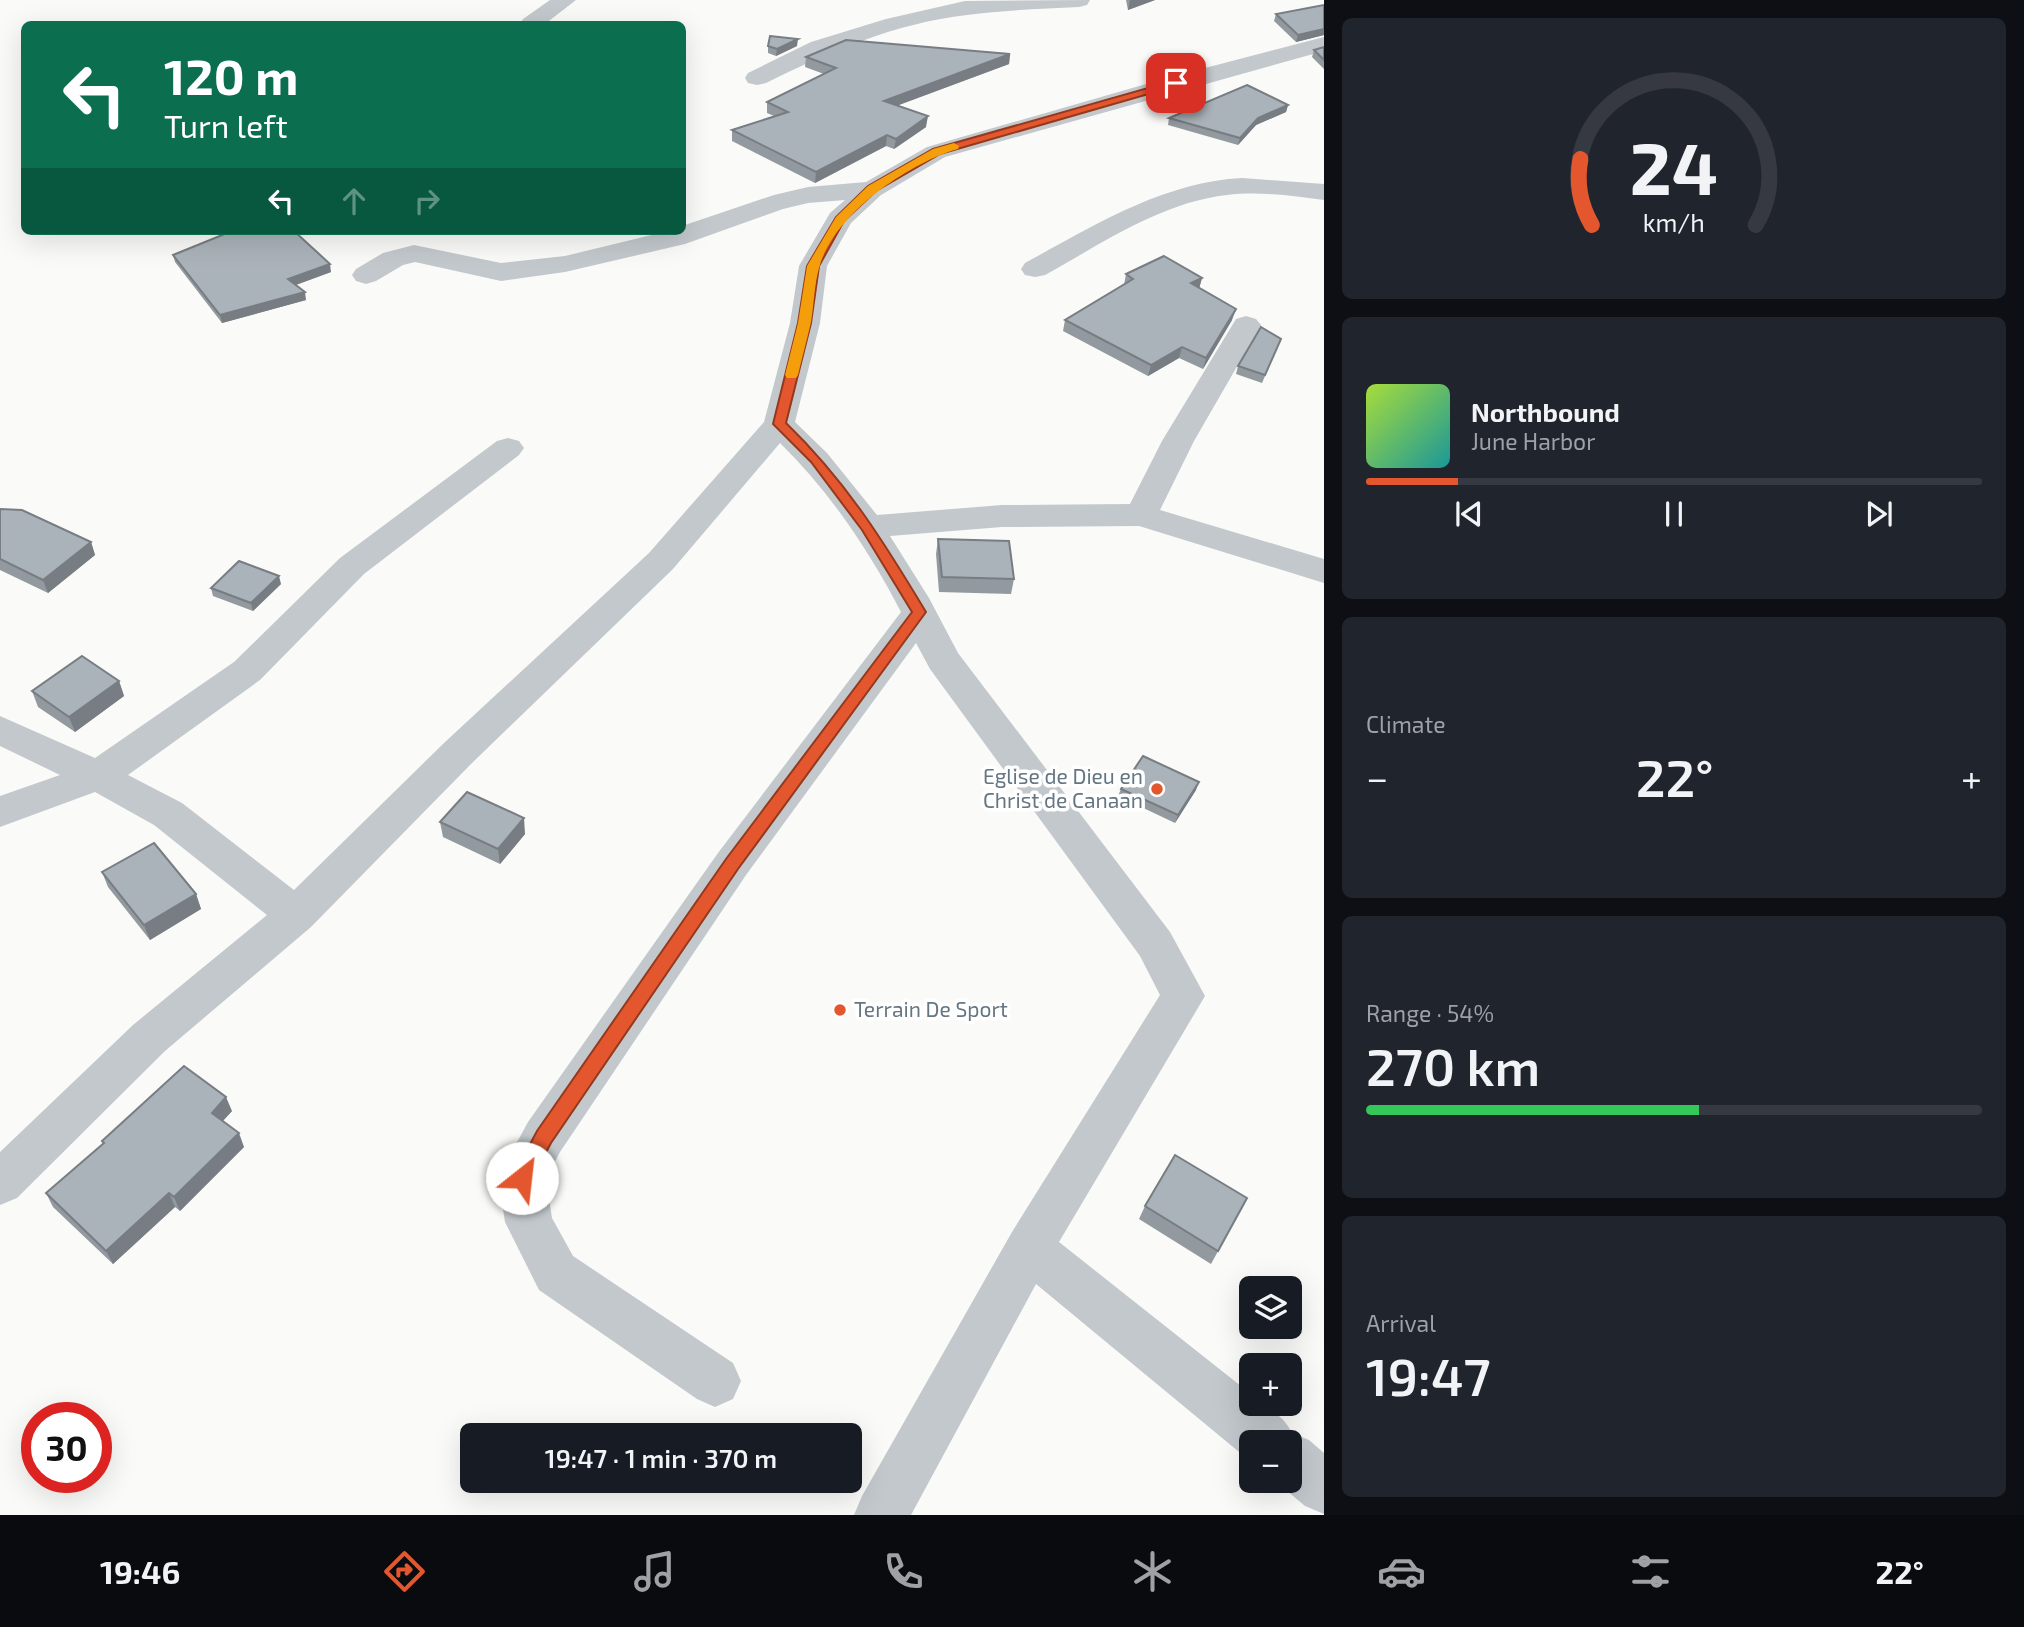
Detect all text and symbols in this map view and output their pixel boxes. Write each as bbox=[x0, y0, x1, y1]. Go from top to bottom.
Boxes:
text: 120 m bbox=[164, 46, 298, 105]
icon: left bbox=[49, 49, 140, 140]
pin bbox=[1146, 53, 1206, 113]
icon: arrive bbox=[1157, 64, 1195, 102]
text: Turn left bbox=[164, 106, 288, 144]
text: 24 bbox=[1630, 122, 1718, 210]
icon: left bbox=[262, 182, 300, 220]
icon: ahead bbox=[335, 182, 373, 220]
icon: right bbox=[408, 182, 446, 220]
text: km/h bbox=[1643, 207, 1705, 237]
text: Northbound bbox=[1471, 396, 1620, 427]
text: June Harbor bbox=[1471, 427, 1595, 455]
icon: previous bbox=[1450, 495, 1488, 533]
icon: pause bbox=[1655, 495, 1693, 533]
icon: next bbox=[1860, 495, 1898, 533]
text: Climate bbox=[1366, 710, 1446, 738]
text: 22° bbox=[1636, 745, 1714, 807]
text: − bbox=[1366, 754, 1388, 800]
text: + bbox=[1961, 754, 1982, 800]
place label: Eglise de Dieu en Christ de Canaan bbox=[983, 763, 1143, 812]
marker: Eglise de Dieu en Christ de Canaan bbox=[1149, 781, 1165, 797]
place label: Terrain De Sport bbox=[854, 996, 1008, 1021]
text: Range · 54% bbox=[1366, 999, 1494, 1027]
marker: Terrain De Sport bbox=[832, 1002, 848, 1018]
text: 270 km bbox=[1366, 1034, 1540, 1096]
position arrow bbox=[485, 1141, 559, 1215]
map controls bbox=[1239, 1276, 1302, 1493]
button: layers bbox=[1239, 1276, 1302, 1339]
text: Arrival bbox=[1366, 1309, 1436, 1337]
text: 19:47 bbox=[1366, 1344, 1491, 1406]
button: + bbox=[1239, 1353, 1302, 1416]
speed limit sign: 30 bbox=[21, 1402, 112, 1493]
button: − bbox=[1239, 1430, 1302, 1493]
text: 19:47 · 1 min · 370 m bbox=[545, 1442, 777, 1473]
icon: directions bbox=[380, 1547, 429, 1596]
icon: music bbox=[630, 1547, 679, 1596]
icon: phone bbox=[879, 1547, 928, 1596]
icon: climate bbox=[1128, 1547, 1177, 1596]
icon: car bbox=[1377, 1547, 1426, 1596]
icon: filters bbox=[1626, 1547, 1675, 1596]
text: 19:46 bbox=[100, 1552, 180, 1590]
text: 22° bbox=[1876, 1552, 1924, 1590]

